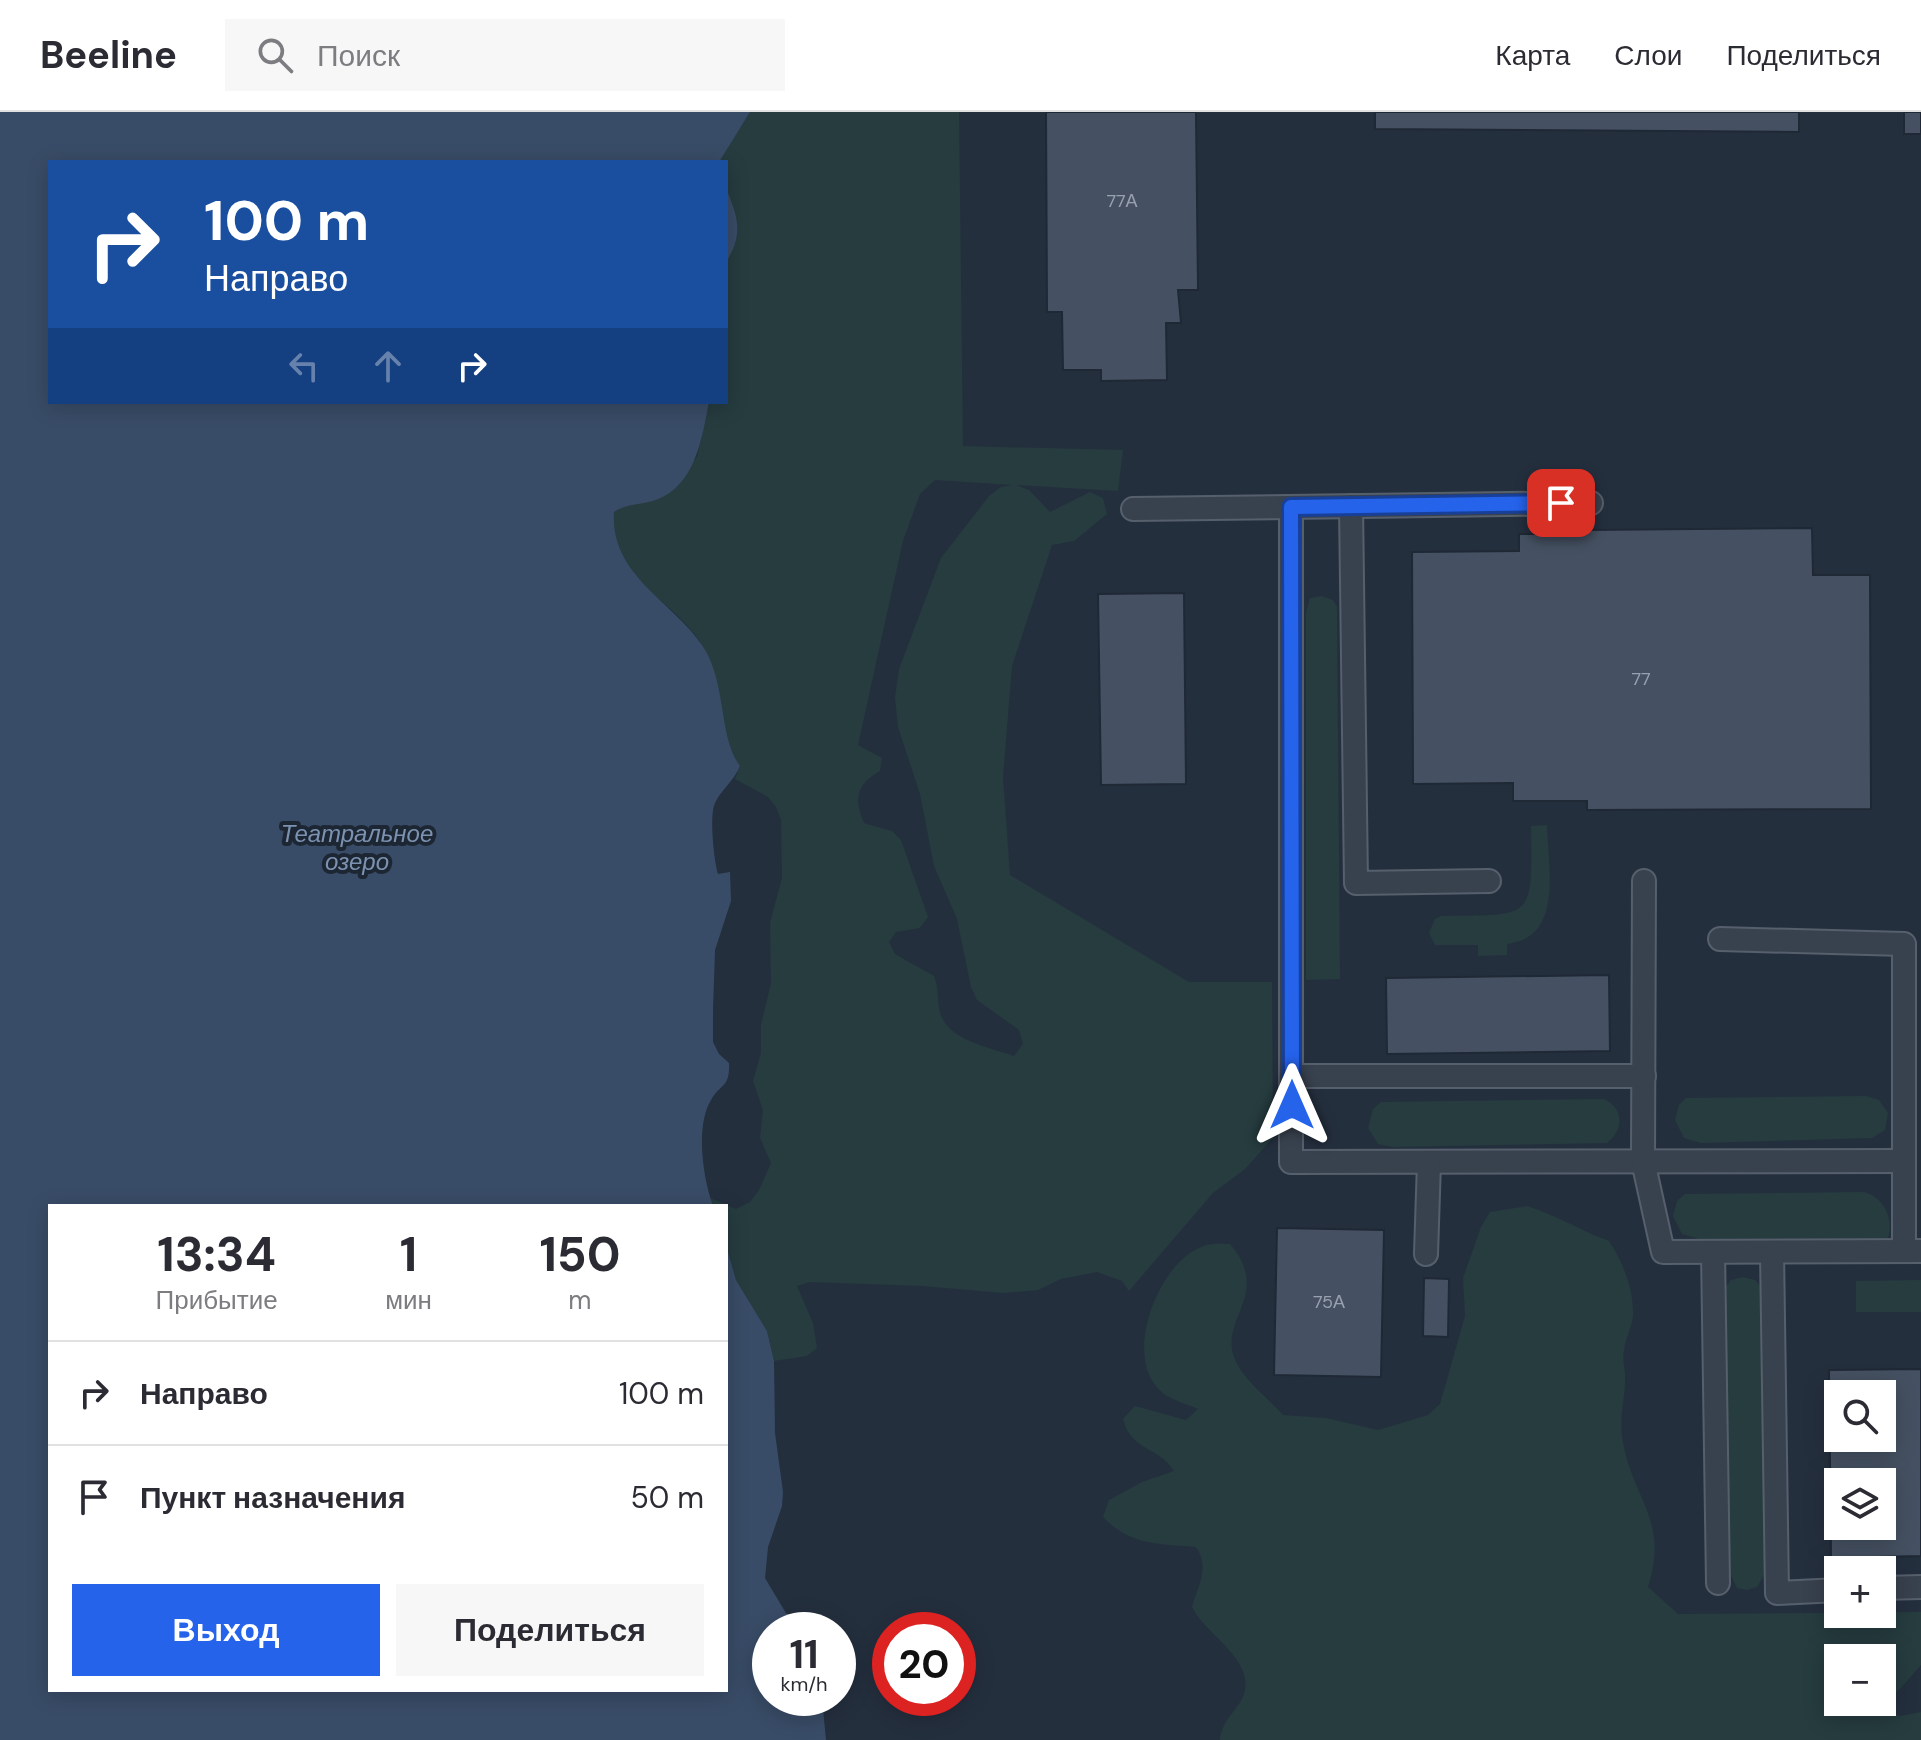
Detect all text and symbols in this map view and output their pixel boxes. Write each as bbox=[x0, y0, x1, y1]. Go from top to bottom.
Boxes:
search box bbox=[225, 19, 785, 91]
text: Beeline bbox=[40, 30, 177, 80]
icon: search bbox=[253, 33, 297, 77]
text: Поиск bbox=[317, 36, 400, 75]
text: Карта bbox=[1495, 37, 1570, 74]
text: Слои bbox=[1614, 37, 1682, 74]
text: Поделиться bbox=[1726, 37, 1881, 74]
text: 100 m bbox=[204, 184, 369, 257]
house number: 77А bbox=[1106, 189, 1138, 213]
icon: right bbox=[72, 192, 176, 296]
text: Направо bbox=[204, 255, 348, 302]
icon: left bbox=[282, 344, 326, 388]
icon: ahead bbox=[366, 344, 410, 388]
icon: right bbox=[450, 344, 494, 388]
pin bbox=[1527, 469, 1595, 537]
icon: arrive bbox=[1539, 481, 1583, 525]
house number: 77 bbox=[1631, 667, 1651, 691]
water label: Театральное озеро bbox=[281, 818, 433, 877]
position arrow bbox=[1250, 1063, 1334, 1147]
text: 13:34 bbox=[157, 1223, 276, 1286]
text: 1 bbox=[400, 1223, 417, 1286]
text: 150 bbox=[539, 1223, 621, 1286]
text: Прибытие bbox=[155, 1283, 278, 1317]
text: мин bbox=[385, 1283, 432, 1317]
text: m bbox=[568, 1283, 592, 1317]
house number: 75А bbox=[1313, 1290, 1345, 1314]
icon: right bbox=[72, 1371, 116, 1415]
text: Направо bbox=[140, 1374, 268, 1413]
text: 100 m bbox=[619, 1374, 704, 1413]
map controls bbox=[1824, 1380, 1896, 1716]
button: search bbox=[1824, 1380, 1896, 1452]
button: layers bbox=[1824, 1468, 1896, 1540]
icon: arrive bbox=[72, 1475, 116, 1519]
text: Пункт назначения bbox=[140, 1478, 405, 1517]
text: 50 m bbox=[630, 1478, 704, 1517]
button: + bbox=[1824, 1556, 1896, 1628]
button: Выход bbox=[72, 1584, 380, 1676]
button: Поделиться bbox=[396, 1584, 704, 1676]
speed limit sign: 20 bbox=[872, 1612, 976, 1716]
text: 11 bbox=[789, 1628, 819, 1680]
button: − bbox=[1824, 1644, 1896, 1716]
text: km/h bbox=[780, 1671, 828, 1697]

